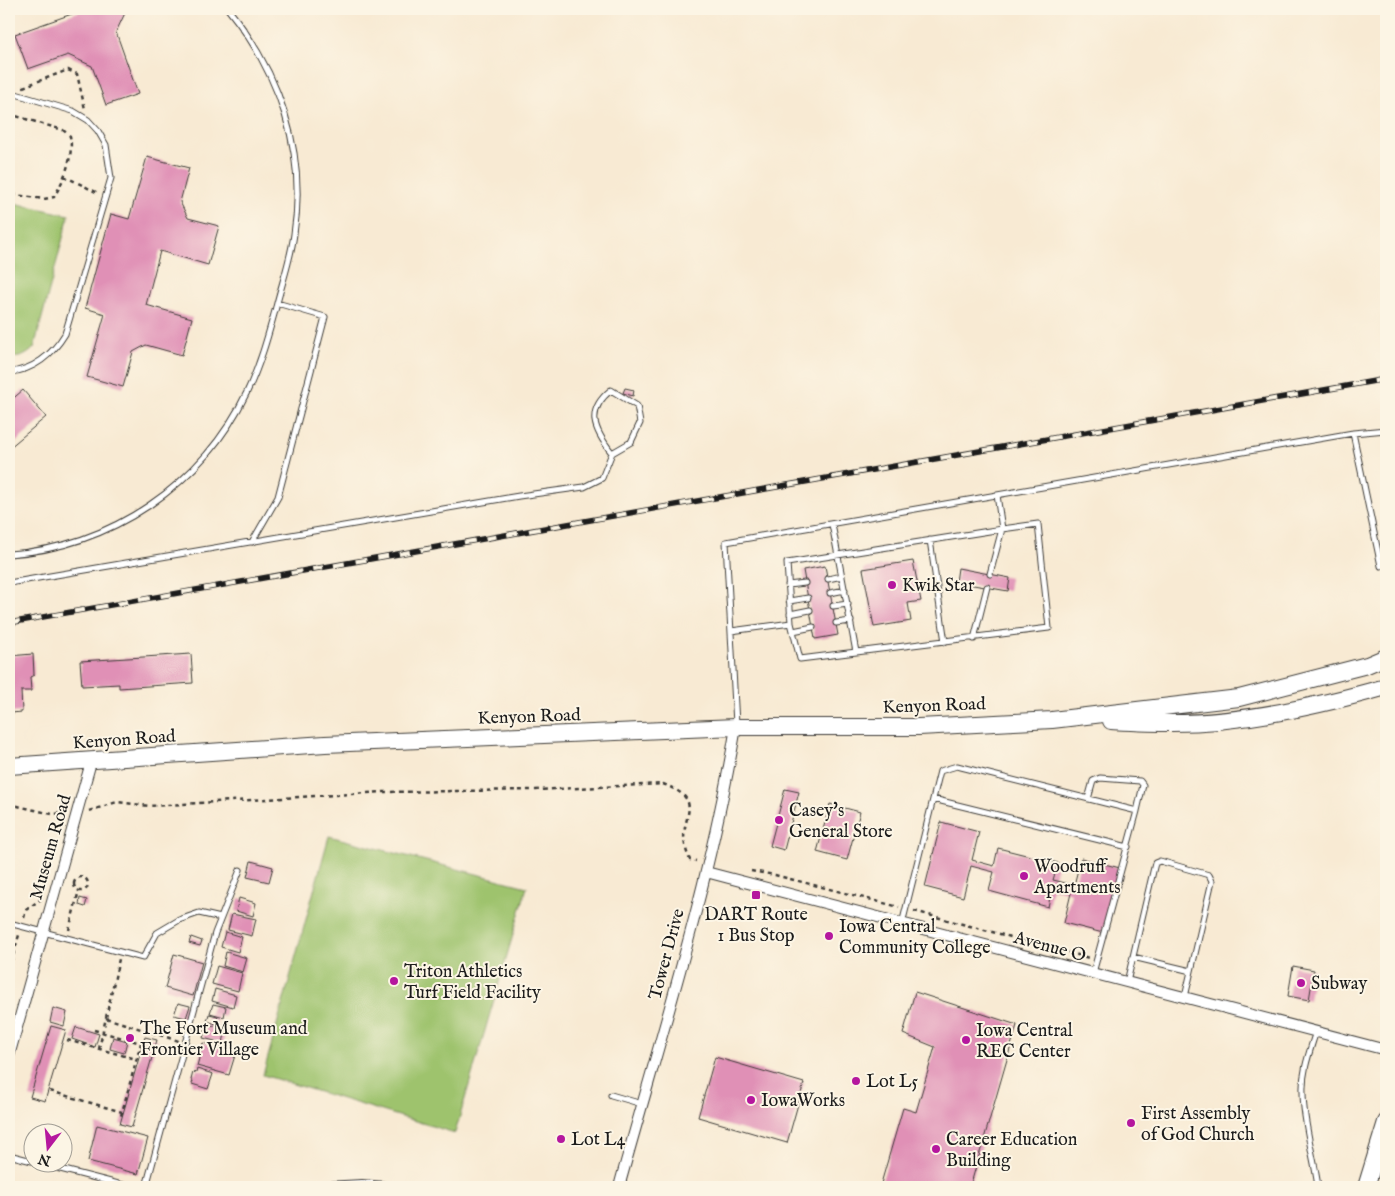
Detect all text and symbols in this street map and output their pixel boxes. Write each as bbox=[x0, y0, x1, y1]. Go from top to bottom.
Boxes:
place label: Kwik Star bbox=[902, 575, 975, 598]
marker: Kwik Star bbox=[886, 579, 898, 591]
street label: Kenyon Road bbox=[882, 693, 986, 720]
street label: Kenyon Road bbox=[477, 704, 581, 731]
street label: Kenyon Road bbox=[72, 725, 177, 756]
street label: Museum Road bbox=[25, 792, 78, 903]
place label: Casey's General Store bbox=[789, 800, 893, 844]
marker: Casey's General Store bbox=[773, 814, 785, 826]
place label: Woodruff Apartments bbox=[1033, 856, 1121, 900]
marker: Woodruff Apartments bbox=[1018, 870, 1030, 882]
marker: DART Route 1 Bus Stop bbox=[750, 889, 762, 901]
place label: DART Route 1 Bus Stop bbox=[704, 904, 808, 948]
street label: Tower Drive bbox=[644, 906, 691, 1003]
place label: Iowa Central Community College bbox=[839, 916, 990, 960]
street label: Avenue O bbox=[1010, 927, 1088, 968]
marker: Iowa Central Community College bbox=[823, 930, 835, 942]
place label: Triton Athletics Turf Field Facility bbox=[404, 961, 541, 1005]
place label: Subway bbox=[1311, 973, 1367, 996]
marker: Triton Athletics Turf Field Facility bbox=[388, 975, 400, 987]
marker: Subway bbox=[1295, 977, 1307, 989]
place label: The Fort Museum and Frontier Village bbox=[140, 1018, 308, 1062]
place label: Iowa Central REC Center bbox=[976, 1020, 1073, 1064]
marker: The Fort Museum and Frontier Village bbox=[124, 1032, 136, 1044]
marker: Iowa Central REC Center bbox=[960, 1034, 972, 1046]
place label: Lot L5 bbox=[866, 1071, 919, 1094]
marker: Lot L5 bbox=[850, 1075, 862, 1087]
place label: IowaWorks bbox=[761, 1090, 845, 1113]
marker: IowaWorks bbox=[745, 1094, 757, 1106]
place label: First Assembly of God Church bbox=[1141, 1103, 1255, 1147]
marker: First Assembly of God Church bbox=[1125, 1117, 1137, 1129]
north arrow bbox=[22, 1124, 72, 1174]
place label: Lot L4 bbox=[571, 1129, 626, 1152]
place label: Career Education Building bbox=[946, 1129, 1078, 1173]
marker: Lot L4 bbox=[555, 1133, 567, 1145]
marker: Career Education Building bbox=[930, 1143, 942, 1155]
text: N bbox=[36, 1149, 54, 1170]

